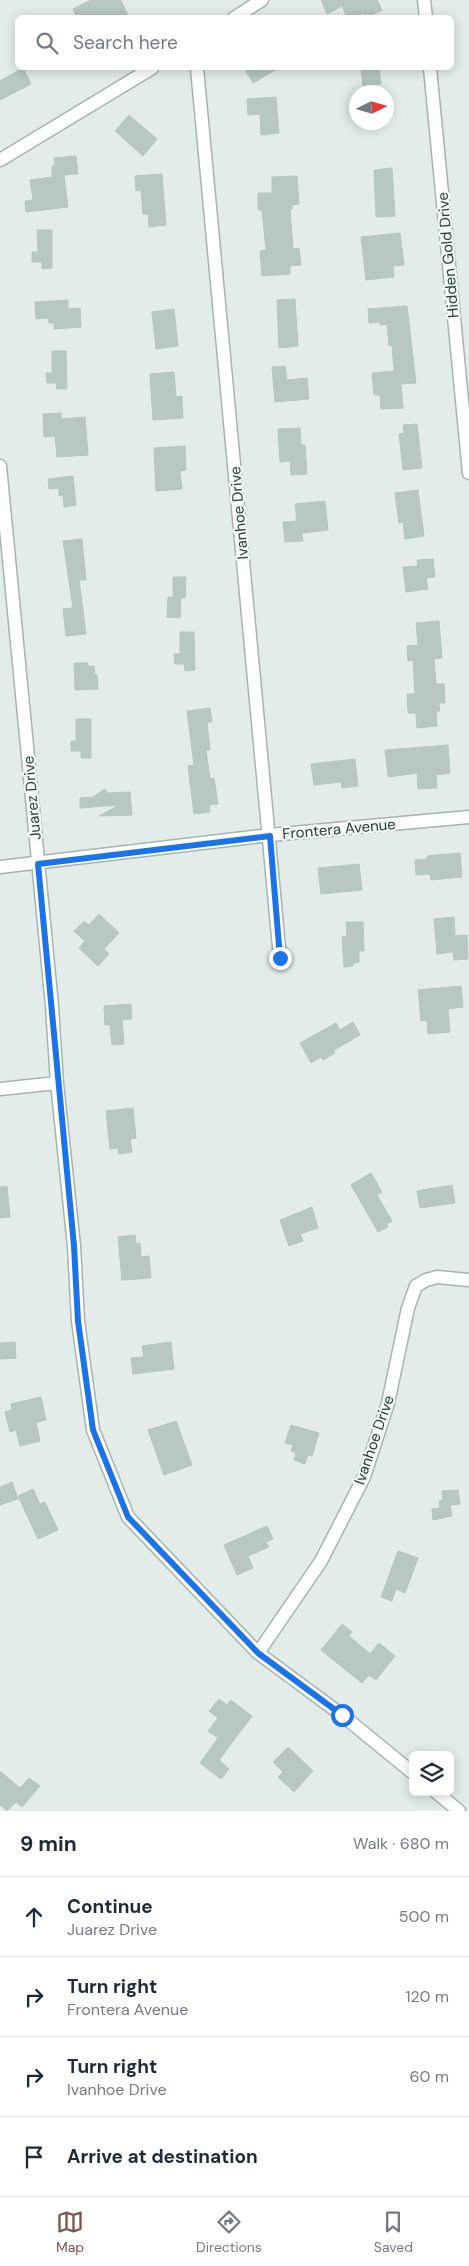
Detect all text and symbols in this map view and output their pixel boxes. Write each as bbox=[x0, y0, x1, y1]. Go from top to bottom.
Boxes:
search box bbox=[15, 15, 454, 70]
icon: search bbox=[33, 29, 61, 57]
text: Search here bbox=[73, 30, 178, 55]
north arrow bbox=[349, 85, 394, 130]
street label: Hidden Gold Drive bbox=[433, 191, 463, 319]
street label: Ivanhoe Drive bbox=[225, 466, 253, 560]
street label: Juarez Drive bbox=[18, 755, 46, 841]
street label: Frontera Avenue bbox=[282, 814, 396, 844]
route end bbox=[269, 947, 292, 970]
street label: Ivanhoe Drive bbox=[349, 1393, 399, 1487]
route start bbox=[331, 1704, 354, 1727]
map controls bbox=[409, 1751, 454, 1796]
button: layers bbox=[409, 1751, 454, 1796]
text: 9 min bbox=[20, 1830, 77, 1858]
text: Walk · 680 m bbox=[353, 1833, 449, 1854]
text: Continue bbox=[67, 1894, 153, 1919]
icon: ahead bbox=[20, 1903, 48, 1931]
text: 500 m bbox=[399, 1906, 449, 1927]
text: Juarez Drive bbox=[67, 1919, 157, 1940]
text: Turn right bbox=[67, 1974, 157, 1999]
icon: right bbox=[20, 1983, 48, 2011]
text: 120 m bbox=[405, 1986, 449, 2007]
text: Frontera Avenue bbox=[67, 1999, 188, 2020]
text: Turn right bbox=[67, 2054, 157, 2079]
icon: right bbox=[20, 2063, 48, 2091]
text: 60 m bbox=[409, 2066, 449, 2087]
text: Ivanhoe Drive bbox=[67, 2079, 167, 2100]
icon: arrive bbox=[20, 2143, 48, 2171]
text: Arrive at destination bbox=[67, 2144, 258, 2169]
tab: Map bbox=[56, 2208, 84, 2256]
tab: Directions bbox=[196, 2208, 262, 2256]
tab: Saved bbox=[374, 2208, 413, 2256]

